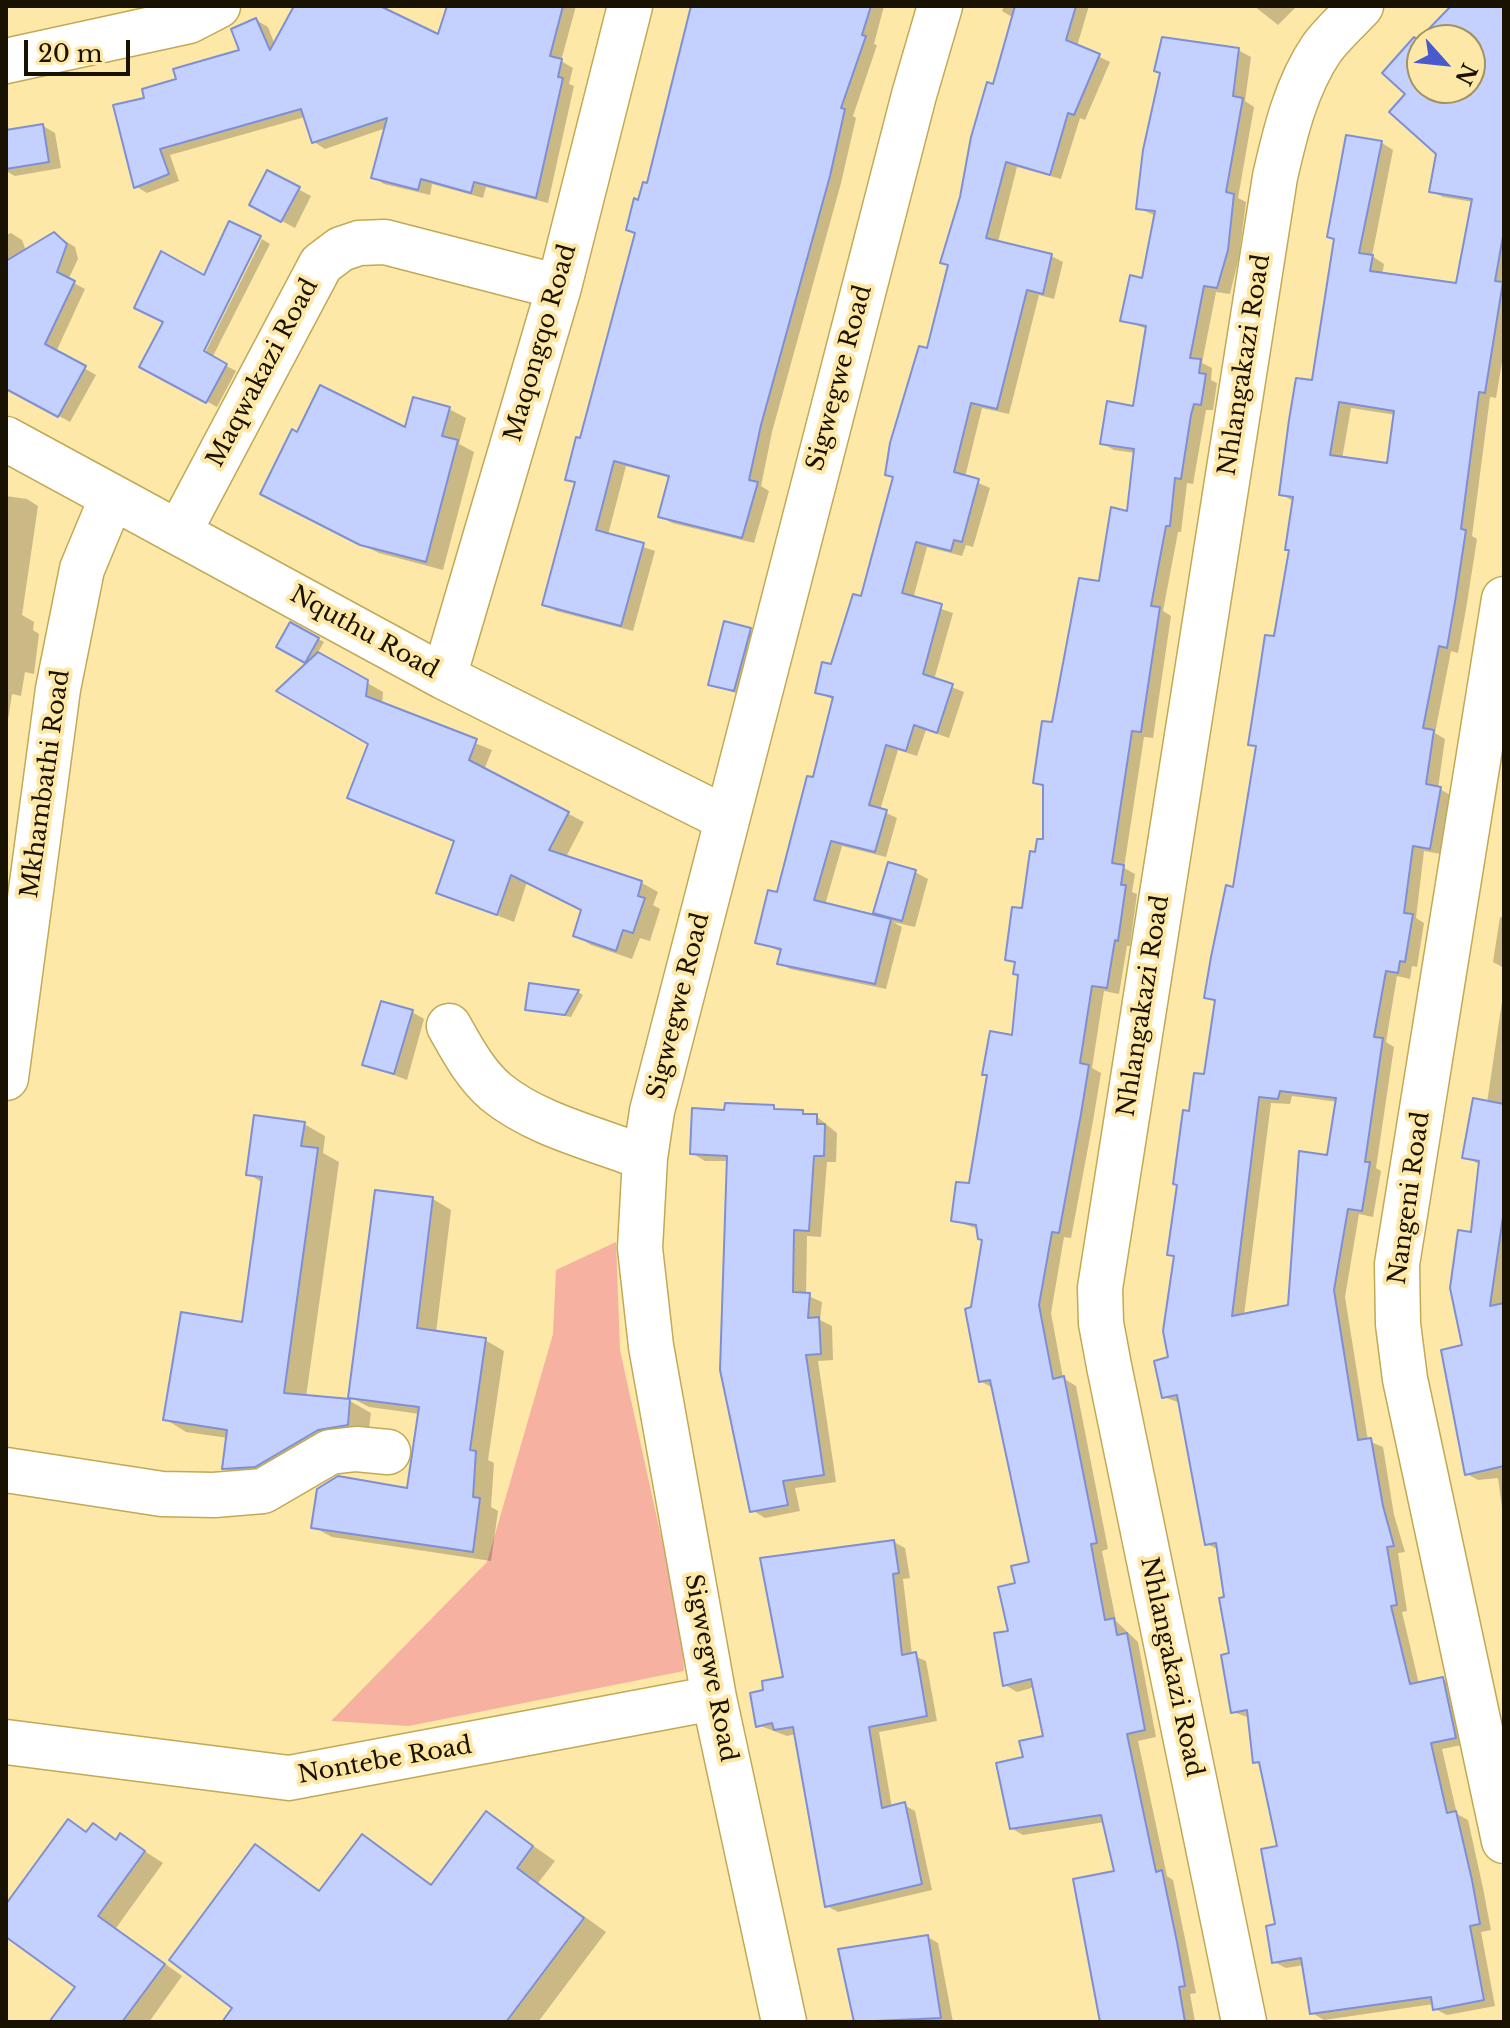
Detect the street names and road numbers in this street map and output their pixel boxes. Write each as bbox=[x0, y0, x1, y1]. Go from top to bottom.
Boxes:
street label: Maqongqo Road bbox=[499, 241, 583, 445]
street label: Nhlangakazi Road bbox=[1213, 252, 1277, 478]
street label: Maqwakazi Road bbox=[201, 274, 325, 472]
street label: Sigwegwe Road bbox=[801, 282, 879, 474]
street label: Nquthu Road bbox=[285, 580, 443, 686]
street label: Mkhambathi Road bbox=[16, 668, 76, 900]
street label: Nhlangakazi Road bbox=[1112, 893, 1176, 1119]
street label: Sigwegwe Road bbox=[642, 910, 716, 1102]
street label: Nangeni Road bbox=[1384, 1110, 1436, 1286]
street label: Nhlangakazi Road bbox=[1134, 1555, 1208, 1779]
street label: Sigwegwe Road bbox=[678, 1572, 742, 1764]
street label: Nontebe Road bbox=[296, 1732, 474, 1790]

